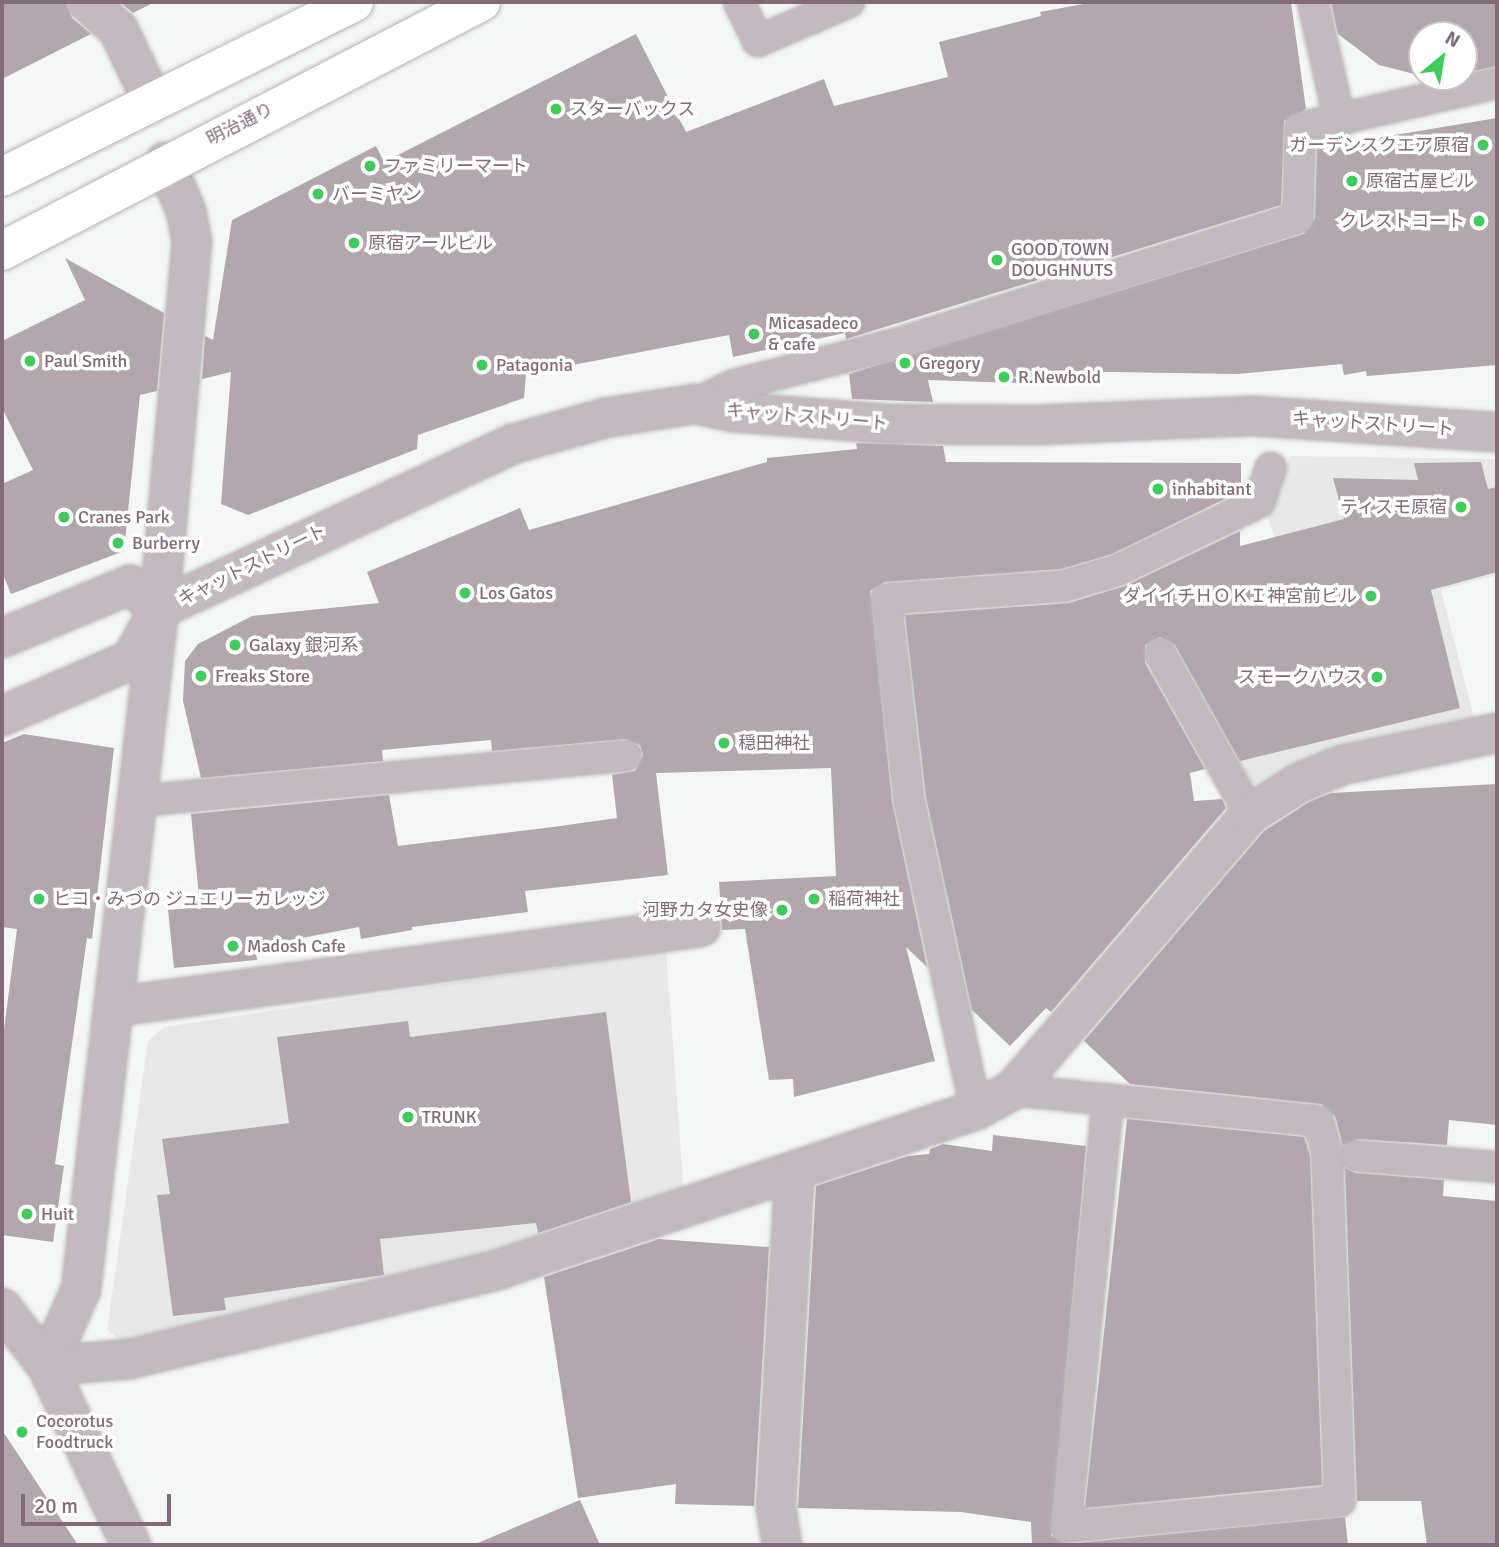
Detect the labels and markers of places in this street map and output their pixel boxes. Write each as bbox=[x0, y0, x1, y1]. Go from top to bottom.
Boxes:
place label: スターバックス bbox=[570, 98, 696, 120]
marker: スターバックス bbox=[548, 101, 564, 117]
place label: ガーデンスクエア原宿 bbox=[1289, 134, 1469, 156]
marker: ガーデンスクエア原宿 bbox=[1475, 137, 1491, 153]
place label: ファミリーマート bbox=[384, 155, 528, 177]
marker: ファミリーマート bbox=[362, 158, 378, 174]
place label: 原宿古屋ビル bbox=[1366, 170, 1474, 192]
marker: 原宿古屋ビル bbox=[1344, 173, 1360, 189]
place label: バーミヤン bbox=[332, 183, 422, 205]
marker: バーミヤン bbox=[310, 186, 326, 202]
place label: クレストコート bbox=[1339, 210, 1465, 232]
marker: クレストコート bbox=[1471, 213, 1487, 229]
place label: 原宿アールビル bbox=[368, 232, 493, 254]
marker: 原宿アールビル bbox=[346, 235, 362, 251]
place label: GOOD TOWN DOUGHNUTS bbox=[1011, 239, 1113, 282]
marker: GOOD TOWN DOUGHNUTS bbox=[989, 252, 1005, 268]
place label: Micasadeco & cafe bbox=[768, 313, 858, 356]
marker: Micasadeco & cafe bbox=[746, 326, 762, 342]
place label: Paul Smith bbox=[44, 350, 127, 372]
place label: Gregory bbox=[919, 352, 980, 374]
marker: Paul Smith bbox=[22, 353, 38, 369]
place label: Patagonia bbox=[496, 354, 573, 376]
marker: Gregory bbox=[897, 355, 913, 371]
marker: Patagonia bbox=[474, 357, 490, 373]
place label: R.Newbold bbox=[1018, 366, 1101, 388]
marker: R.Newbold bbox=[996, 369, 1012, 385]
place label: inhabitant bbox=[1172, 478, 1251, 500]
marker: inhabitant bbox=[1150, 481, 1166, 497]
place label: ティスモ原宿 bbox=[1339, 496, 1447, 518]
marker: ティスモ原宿 bbox=[1453, 499, 1469, 515]
place label: Cranes Park bbox=[78, 506, 170, 528]
marker: Cranes Park bbox=[56, 509, 72, 525]
place label: Burberry bbox=[132, 532, 200, 554]
marker: Burberry bbox=[110, 535, 126, 551]
place label: Los Gatos bbox=[479, 582, 553, 604]
marker: Los Gatos bbox=[457, 585, 473, 601]
place label: ダイイチＨＯＫＩ神宮前ビル bbox=[1123, 585, 1357, 607]
marker: ダイイチＨＯＫＩ神宮前ビル bbox=[1363, 588, 1379, 604]
place label: Galaxy 銀河系 bbox=[249, 634, 359, 656]
marker: Galaxy 銀河系 bbox=[227, 637, 243, 653]
place label: Freaks Store bbox=[215, 665, 310, 687]
place label: スモークハウス bbox=[1237, 666, 1363, 688]
marker: Freaks Store bbox=[193, 668, 209, 684]
marker: スモークハウス bbox=[1369, 669, 1385, 685]
place label: 穏田神社 bbox=[738, 732, 810, 754]
marker: 穏田神社 bbox=[716, 735, 732, 751]
place label: ヒコ・みづの ジュエリーカレッジ bbox=[53, 888, 327, 910]
place label: 稲荷神社 bbox=[828, 888, 900, 910]
marker: ヒコ・みづの ジュエリーカレッジ bbox=[31, 891, 47, 907]
marker: 稲荷神社 bbox=[806, 891, 822, 907]
place label: 河野カタ女史像 bbox=[642, 899, 768, 921]
marker: 河野カタ女史像 bbox=[774, 902, 790, 918]
place label: Madosh Cafe bbox=[247, 935, 346, 957]
marker: Madosh Cafe bbox=[225, 938, 241, 954]
place label: TRUNK bbox=[422, 1106, 476, 1128]
marker: TRUNK bbox=[400, 1109, 416, 1125]
place label: Huit bbox=[41, 1203, 74, 1225]
marker: Huit bbox=[19, 1206, 35, 1222]
place label: Cocorotus Foodtruck bbox=[36, 1411, 113, 1454]
marker: Cocorotus Foodtruck bbox=[14, 1424, 30, 1440]

